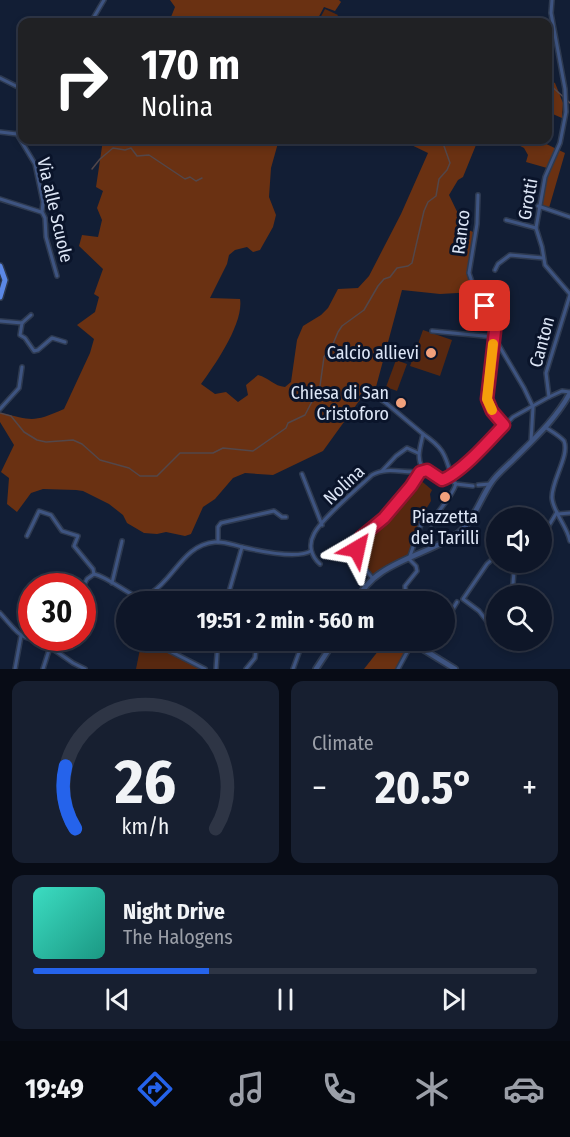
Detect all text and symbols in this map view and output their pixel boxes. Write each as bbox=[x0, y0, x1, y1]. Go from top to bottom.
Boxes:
text: 170 m bbox=[141, 40, 240, 90]
icon: right bbox=[42, 42, 120, 120]
text: Nolina bbox=[141, 91, 213, 123]
street label: Via alle Scuole bbox=[32, 155, 78, 265]
street label: Grotti bbox=[514, 176, 542, 222]
street label: Ranco bbox=[447, 208, 475, 256]
pin bbox=[459, 280, 510, 331]
icon: arrive bbox=[468, 289, 501, 322]
street label: Canton bbox=[525, 314, 559, 370]
place label: Calcio allievi bbox=[327, 342, 419, 364]
marker: Calcio allievi bbox=[424, 346, 438, 360]
place label: Chiesa di San Cristoforo bbox=[291, 382, 389, 425]
marker: Chiesa di San Cristoforo bbox=[394, 396, 408, 410]
street label: Nolina bbox=[319, 460, 369, 509]
marker: Piazzetta dei Tarilli bbox=[438, 490, 452, 504]
place label: Piazzetta dei Tarilli bbox=[411, 506, 479, 549]
map controls bbox=[486, 507, 552, 651]
button: sound bbox=[486, 507, 552, 573]
position arrow bbox=[325, 517, 389, 581]
speed limit sign: 30 bbox=[18, 573, 96, 651]
button: search bbox=[486, 585, 552, 651]
text: 19:51 · 2 min · 560 m bbox=[197, 607, 374, 634]
text: Climate bbox=[312, 731, 374, 755]
text: 26 bbox=[114, 745, 176, 820]
text: 20.5° bbox=[375, 761, 474, 815]
text: − bbox=[312, 768, 327, 808]
text: + bbox=[522, 768, 537, 808]
text: km/h bbox=[122, 814, 169, 840]
text: Night Drive bbox=[123, 898, 225, 925]
text: The Halogens bbox=[123, 925, 233, 949]
icon: previous bbox=[101, 983, 134, 1016]
icon: pause bbox=[269, 983, 302, 1016]
icon: next bbox=[437, 983, 470, 1016]
icon: directions bbox=[134, 1068, 176, 1110]
icon: music bbox=[226, 1068, 268, 1110]
icon: phone bbox=[318, 1068, 360, 1110]
icon: climate bbox=[411, 1068, 453, 1110]
icon: car bbox=[503, 1068, 545, 1110]
text: 19:49 bbox=[25, 1073, 84, 1105]

